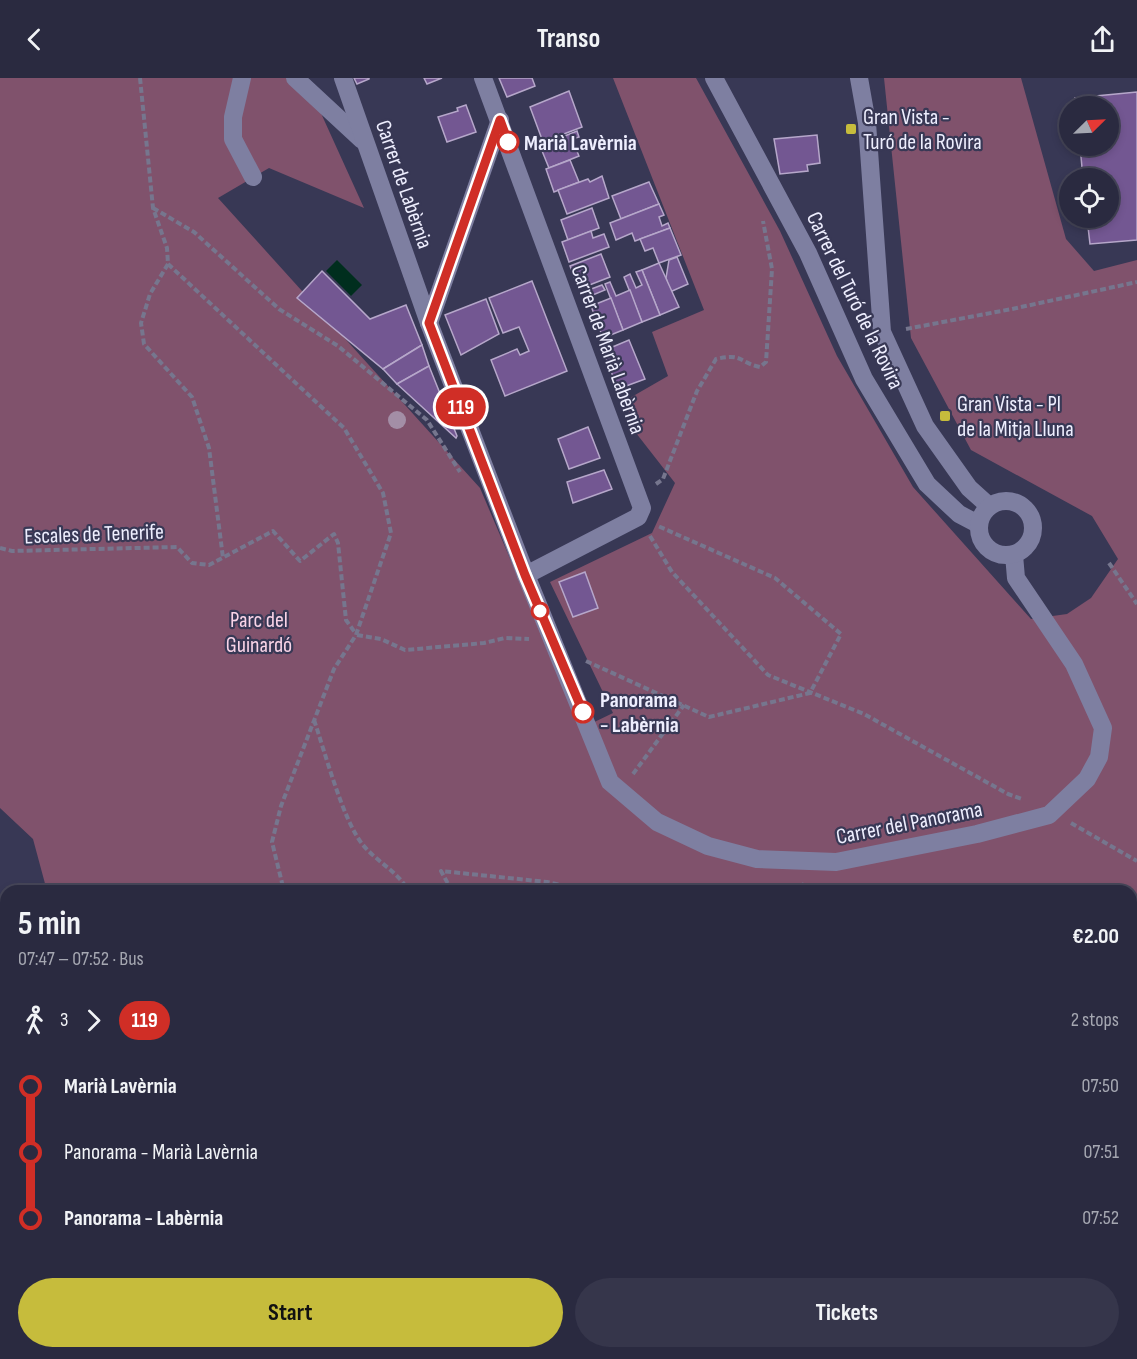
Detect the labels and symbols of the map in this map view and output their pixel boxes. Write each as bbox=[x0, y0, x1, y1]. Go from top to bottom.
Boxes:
north arrow bbox=[1059, 96, 1119, 156]
place label: Gran Vista - Turó de la Rovira bbox=[863, 104, 982, 156]
street label: Carrer de Labèrnia bbox=[369, 117, 438, 252]
marker: Gran Vista - Turó de la Rovira bbox=[844, 122, 858, 136]
place label: Marià Lavèrnia bbox=[524, 130, 637, 157]
marker: Marià Lavèrnia bbox=[497, 131, 519, 153]
street label: Carrer del Turó de la Rovira bbox=[800, 208, 909, 394]
street label: Carrer de Marià Labèrnia bbox=[564, 261, 651, 438]
line badge: 119 bbox=[426, 388, 496, 426]
place label: Gran Vista - Pl de la Mitja Lluna bbox=[957, 391, 1074, 443]
marker: Gran Vista - Pl de la Mitja Lluna bbox=[938, 409, 952, 423]
street label: Escales de Tenerife bbox=[24, 519, 164, 550]
unlabelled marker bbox=[531, 602, 549, 620]
park label: Parc del Guinardó bbox=[226, 607, 292, 659]
place label: Panorama - Labèrnia bbox=[600, 687, 679, 739]
marker: Panorama - Labèrnia bbox=[572, 701, 594, 723]
street label: Carrer del Panorama bbox=[834, 796, 985, 851]

